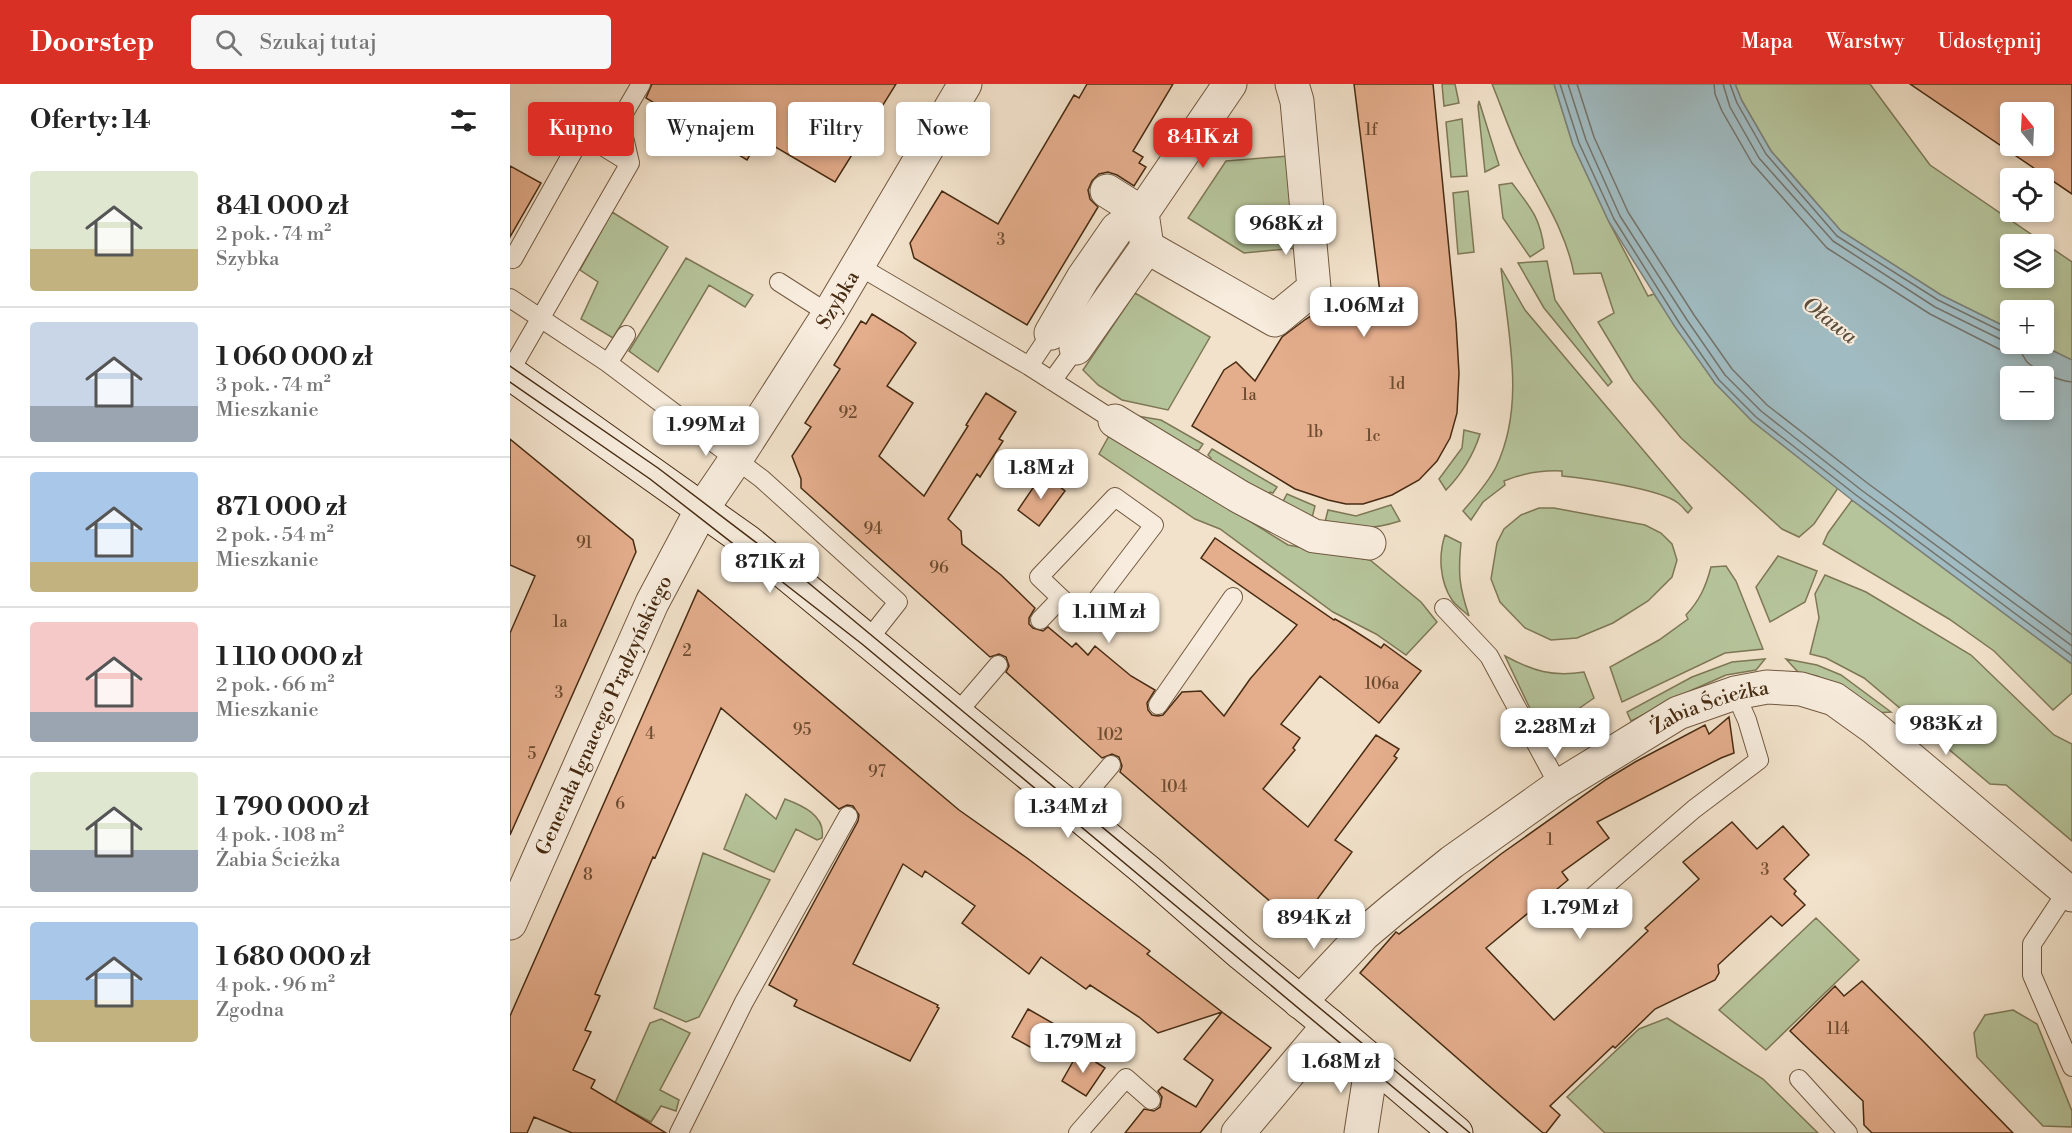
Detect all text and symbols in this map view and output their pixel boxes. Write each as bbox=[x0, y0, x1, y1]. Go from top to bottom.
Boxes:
search box bbox=[191, 15, 611, 69]
text: Doorstep bbox=[30, 25, 155, 60]
icon: search bbox=[212, 26, 245, 59]
text: Szukaj tutaj bbox=[260, 29, 377, 56]
text: Mapa bbox=[1741, 29, 1793, 55]
text: Warstwy bbox=[1826, 29, 1905, 55]
text: Udostępnij bbox=[1938, 29, 2042, 55]
chip: Kupno bbox=[528, 102, 634, 156]
chip: Wynajem bbox=[646, 102, 776, 156]
chip: Filtry bbox=[788, 102, 884, 156]
chip: Nowe bbox=[896, 102, 990, 156]
north arrow bbox=[2000, 102, 2054, 156]
map controls bbox=[2000, 102, 2054, 420]
text: Oferty: 14 bbox=[30, 104, 151, 136]
icon: filters bbox=[447, 104, 480, 137]
pin: 841K zł bbox=[1148, 118, 1258, 169]
house number: 1f bbox=[1365, 120, 1379, 140]
text: 841K zł bbox=[1167, 125, 1239, 150]
button: locate bbox=[2000, 168, 2054, 222]
text: 841 000 zł bbox=[216, 190, 349, 222]
icon: home bbox=[78, 195, 150, 267]
pin: 968K zł bbox=[1231, 205, 1341, 256]
text: 968K zł bbox=[1249, 212, 1323, 237]
text: 2 pok. · 74 m² bbox=[216, 222, 331, 247]
house number: 3 bbox=[997, 230, 1006, 250]
button: layers bbox=[2000, 234, 2054, 288]
text: Szybka bbox=[216, 247, 279, 272]
street label: Szybka bbox=[812, 266, 866, 334]
pin: 1.06M zł bbox=[1302, 287, 1426, 338]
water label: Oława bbox=[1797, 291, 1862, 350]
text: 1.06M zł bbox=[1324, 294, 1404, 319]
button: + bbox=[2000, 300, 2054, 354]
text: 1 060 000 zł bbox=[216, 341, 373, 373]
icon: home bbox=[78, 346, 150, 418]
button: − bbox=[2000, 366, 2054, 420]
text: 3 pok. · 74 m² bbox=[216, 373, 331, 398]
house number: 1d bbox=[1389, 374, 1405, 394]
house number: 1a bbox=[1242, 385, 1257, 405]
text: Mieszkanie bbox=[216, 398, 319, 423]
house number: 92 bbox=[839, 403, 857, 423]
pin: 1.99M zł bbox=[644, 406, 768, 457]
text: 1.99M zł bbox=[667, 413, 745, 438]
house number: 1b bbox=[1307, 422, 1323, 442]
house number: 1c bbox=[1366, 426, 1380, 446]
pin: 1.8M zł bbox=[986, 449, 1096, 500]
text: 1.8M zł bbox=[1008, 456, 1074, 481]
text: 871 000 zł bbox=[216, 491, 347, 523]
icon: home bbox=[78, 496, 150, 568]
house number: 94 bbox=[863, 519, 883, 539]
text: 2 pok. · 54 m² bbox=[216, 523, 334, 548]
house number: 91 bbox=[576, 533, 592, 553]
pin: 871K zł bbox=[715, 543, 825, 594]
text: Mieszkanie bbox=[216, 548, 319, 573]
text: 871K zł bbox=[735, 550, 805, 575]
house number: 96 bbox=[929, 558, 949, 578]
street label: Generała Ignacego Prądzyńskiego bbox=[531, 571, 678, 859]
pin: 1.11M zł bbox=[1047, 593, 1171, 644]
text: 1.11M zł bbox=[1072, 600, 1146, 625]
house number: 1a bbox=[553, 612, 568, 632]
text: 1 110 000 zł bbox=[216, 641, 362, 673]
house number: 2 bbox=[682, 641, 692, 661]
icon: home bbox=[78, 646, 150, 718]
text: 2 pok. · 66 m² bbox=[216, 673, 335, 698]
house number: 106a bbox=[1365, 674, 1400, 694]
street label: Żabia Ścieżka bbox=[1646, 676, 1772, 741]
house number: 3 bbox=[555, 683, 564, 703]
text: Mieszkanie bbox=[216, 698, 319, 723]
pin: 983K zł bbox=[1891, 705, 2001, 756]
pin: 2.28M zł bbox=[1493, 708, 1617, 759]
text: 983K zł bbox=[1910, 712, 1982, 737]
text: 2.28M zł bbox=[1514, 715, 1596, 740]
house number: 95 bbox=[793, 720, 811, 740]
house number: 4 bbox=[645, 724, 655, 744]
house number: 102 bbox=[1097, 725, 1123, 745]
house number: 5 bbox=[528, 744, 537, 764]
house number: 97 bbox=[868, 762, 886, 782]
house number: 104 bbox=[1161, 777, 1188, 797]
pin: 1.34M zł bbox=[1006, 788, 1130, 839]
text: 1 790 000 zł bbox=[216, 791, 369, 823]
house number: 6 bbox=[615, 794, 625, 814]
text: 1.34M zł bbox=[1029, 795, 1107, 820]
icon: home bbox=[78, 796, 150, 868]
text: 4 pok. · 108 m² bbox=[216, 823, 344, 848]
house number: 1 bbox=[1547, 830, 1554, 850]
text: Żabia Ścieżka bbox=[216, 848, 340, 873]
house number: 3 bbox=[1761, 860, 1770, 880]
house number: 8 bbox=[583, 865, 593, 885]
pin: 1.79M zł bbox=[1518, 889, 1642, 940]
text: 1.79M zł bbox=[1541, 896, 1619, 921]
pin: 894K zł bbox=[1259, 899, 1369, 950]
text: 894K zł bbox=[1277, 906, 1351, 931]
text: 1 680 000 zł bbox=[216, 941, 370, 973]
icon: home bbox=[78, 946, 150, 1018]
text: 4 pok. · 96 m² bbox=[216, 973, 335, 998]
text: Zgodna bbox=[216, 998, 284, 1023]
house number: 114 bbox=[1826, 1019, 1850, 1039]
pin: 1.79M zł bbox=[1021, 1023, 1145, 1074]
text: 1.79M zł bbox=[1044, 1030, 1122, 1055]
pin: 1.68M zł bbox=[1279, 1043, 1403, 1094]
text: 1.68M zł bbox=[1302, 1050, 1380, 1075]

